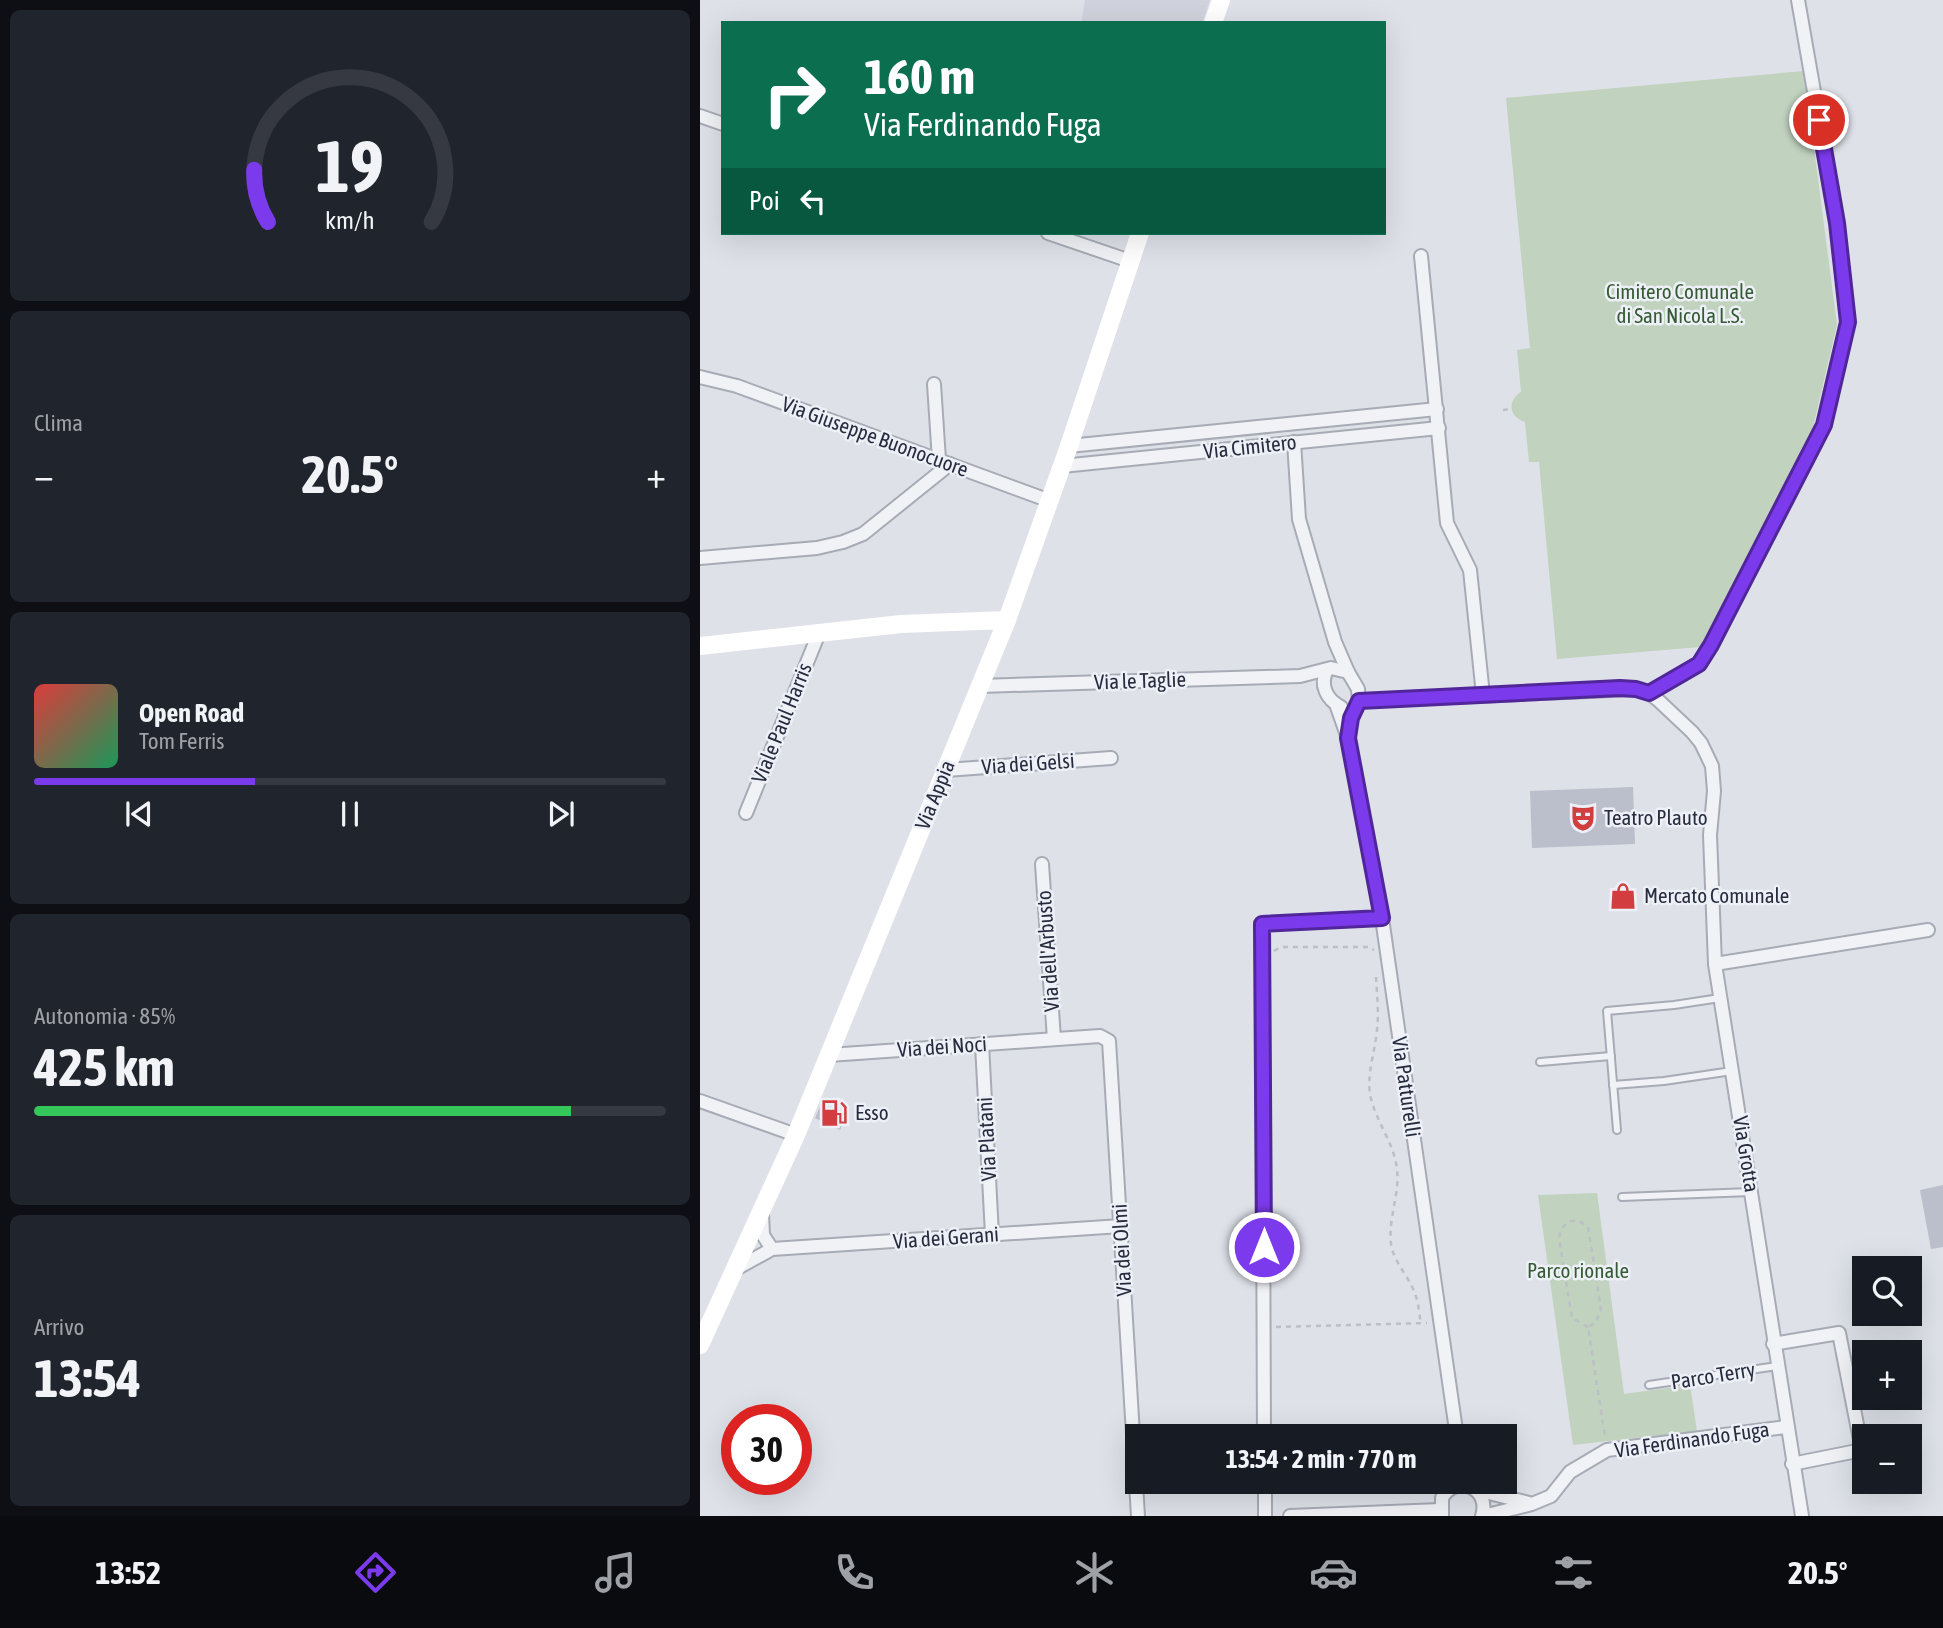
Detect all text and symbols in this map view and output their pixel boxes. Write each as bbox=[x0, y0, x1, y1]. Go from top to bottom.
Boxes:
text: 160 m bbox=[864, 48, 975, 104]
icon: right bbox=[749, 49, 840, 140]
pin bbox=[1789, 90, 1849, 150]
icon: arrive bbox=[1800, 101, 1838, 139]
text: Via Ferdinando Fuga bbox=[864, 106, 1102, 143]
text: 19 bbox=[316, 124, 384, 207]
icon: left bbox=[794, 182, 832, 220]
text: Poi bbox=[749, 186, 780, 216]
text: km/h bbox=[325, 205, 375, 233]
park label: Cimitero Comunale di San Nicola L.S. bbox=[1606, 279, 1754, 327]
street label: Via Giuseppe Buonocuore bbox=[779, 391, 972, 481]
text: Clima bbox=[34, 410, 83, 436]
street label: Via Cimitero bbox=[1202, 429, 1298, 463]
text: 20.5° bbox=[302, 444, 398, 504]
text: − bbox=[34, 453, 54, 496]
text: + bbox=[646, 453, 666, 496]
street label: Viale Paul Harris bbox=[746, 659, 816, 786]
street label: Via le Taglie bbox=[1094, 666, 1186, 694]
text: Open Road bbox=[139, 698, 244, 728]
text: Tom Ferris bbox=[139, 728, 224, 754]
street label: Via dei Gelsi bbox=[980, 748, 1075, 778]
street label: Via Appia bbox=[909, 756, 959, 833]
icon: previous bbox=[120, 795, 158, 833]
icon: pause bbox=[331, 795, 369, 833]
icon: next bbox=[542, 795, 580, 833]
theatre icon: Teatro Plauto bbox=[1568, 803, 1598, 833]
place label: Teatro Plauto bbox=[1604, 805, 1708, 829]
shop icon: Mercato Comunale bbox=[1608, 881, 1638, 911]
place label: Mercato Comunale bbox=[1644, 883, 1789, 907]
street label: Via dell'Arbusto bbox=[1031, 890, 1063, 1013]
text: Autonomia · 85% bbox=[34, 1003, 175, 1029]
street label: Via dei Noci bbox=[896, 1031, 988, 1061]
street label: Via Patturelli bbox=[1388, 1035, 1426, 1139]
text: 425 km bbox=[34, 1037, 175, 1097]
street label: Via Platani bbox=[972, 1096, 1000, 1182]
fuel station icon: Esso bbox=[819, 1098, 849, 1128]
place label: Esso bbox=[855, 1100, 889, 1124]
street label: Via Grotta bbox=[1729, 1114, 1765, 1194]
street label: Via dei Olmi bbox=[1107, 1203, 1135, 1297]
position arrow bbox=[1227, 1210, 1301, 1284]
street label: Via dei Gerani bbox=[892, 1221, 1000, 1253]
map controls bbox=[1852, 1256, 1922, 1494]
button: search bbox=[1852, 1256, 1922, 1326]
park label: Parco rionale bbox=[1527, 1258, 1629, 1282]
text: Arrivo bbox=[34, 1314, 84, 1340]
button: + bbox=[1852, 1340, 1922, 1410]
text: 13:54 bbox=[34, 1348, 141, 1408]
street label: Parco Terry bbox=[1669, 1356, 1757, 1394]
speed limit sign: 30 bbox=[721, 1404, 812, 1495]
street label: Via Ferdinando Fuga bbox=[1613, 1416, 1771, 1462]
button: − bbox=[1852, 1424, 1922, 1494]
text: 13:54 · 2 min · 770 m bbox=[1226, 1444, 1416, 1474]
icon: directions bbox=[351, 1548, 400, 1597]
icon: music bbox=[591, 1548, 640, 1597]
icon: phone bbox=[830, 1548, 879, 1597]
icon: climate bbox=[1070, 1548, 1119, 1597]
icon: car bbox=[1309, 1548, 1358, 1597]
icon: filters bbox=[1549, 1548, 1598, 1597]
text: 13:52 bbox=[95, 1554, 161, 1591]
text: 20.5° bbox=[1788, 1554, 1848, 1591]

